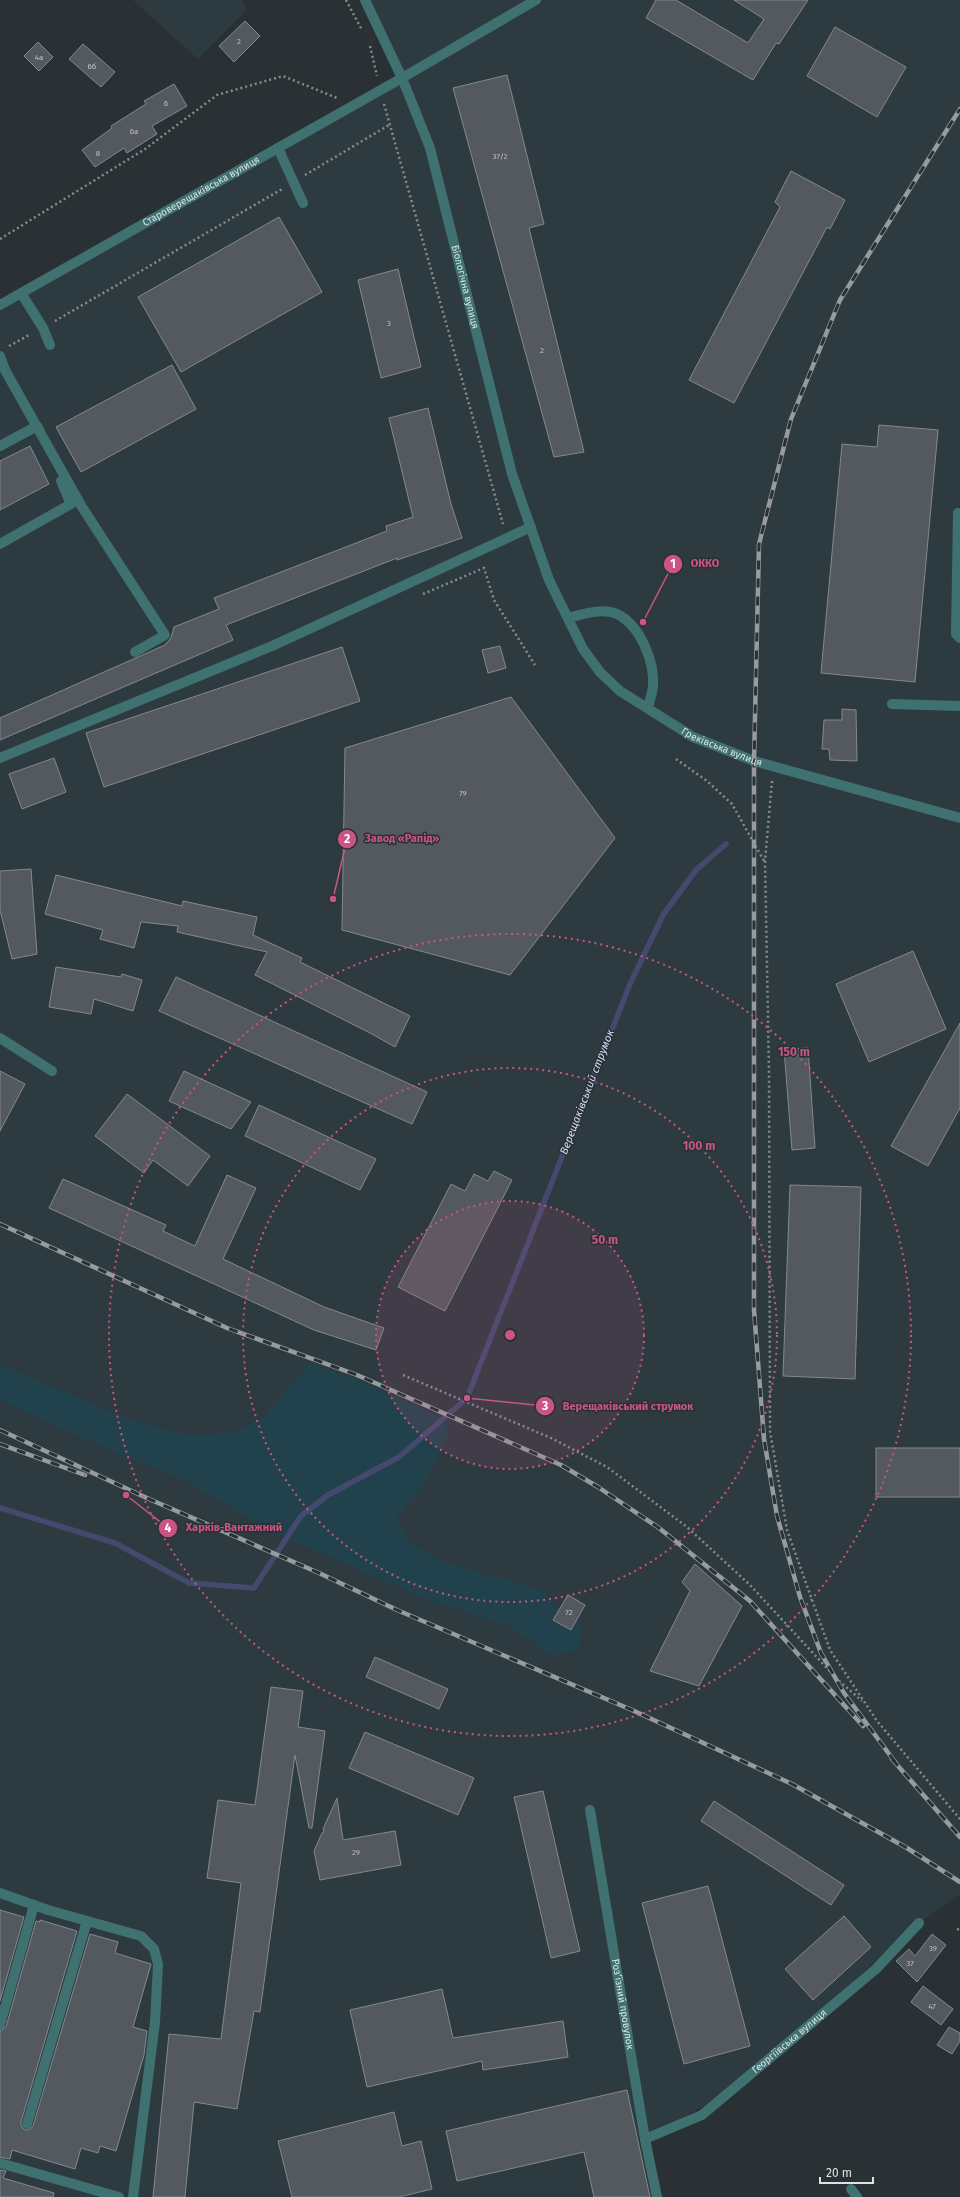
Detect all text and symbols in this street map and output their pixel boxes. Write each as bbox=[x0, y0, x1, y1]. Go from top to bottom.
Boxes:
house number: 2 bbox=[237, 37, 241, 46]
house number: 4а bbox=[35, 53, 43, 62]
house number: 6б bbox=[88, 62, 97, 71]
house number: 6 bbox=[164, 99, 168, 108]
house number: 6а bbox=[130, 127, 138, 136]
house number: 8 bbox=[96, 149, 101, 158]
house number: 37/2 bbox=[493, 152, 508, 161]
street label: Староверещаківська вулиця bbox=[140, 154, 262, 229]
street label: Біологічна вулиця bbox=[449, 244, 481, 330]
house number: 3 bbox=[387, 319, 391, 328]
house number: 2 bbox=[540, 346, 544, 355]
callout: ОККО bbox=[663, 552, 728, 575]
text: 1 bbox=[670, 557, 676, 571]
text: ОККО bbox=[691, 557, 720, 570]
street label: Греківська вулиця bbox=[679, 725, 764, 769]
house number: 79 bbox=[459, 789, 467, 798]
callout: Завод «Рапід» bbox=[337, 827, 447, 850]
text: 2 bbox=[344, 832, 350, 846]
text: Завод «Рапід» bbox=[364, 832, 439, 845]
water label: Верещаківський струмок bbox=[557, 1028, 617, 1156]
text: 150 m bbox=[778, 1045, 810, 1059]
text: 100 m bbox=[683, 1139, 715, 1153]
text: 50 m bbox=[592, 1233, 618, 1247]
centre of rings bbox=[503, 1328, 517, 1342]
callout: Верещаківський струмок bbox=[535, 1394, 702, 1417]
text: 3 bbox=[541, 1399, 548, 1413]
text: Верещаківський струмок bbox=[563, 1400, 694, 1413]
callout: Харків-Вантажний bbox=[158, 1516, 290, 1539]
text: 4 bbox=[165, 1521, 172, 1535]
text: Харків-Вантажний bbox=[185, 1521, 282, 1534]
house number: 72 bbox=[565, 1608, 573, 1617]
house number: 29 bbox=[352, 1848, 360, 1857]
house number: 39 bbox=[929, 1944, 937, 1953]
street label: Роз’їзний провулок bbox=[609, 1958, 636, 2051]
house number: 37 bbox=[906, 1959, 914, 1968]
house number: 47 bbox=[928, 2002, 936, 2011]
street label: Георгіївська вулиця bbox=[750, 2007, 829, 2076]
scale bar bbox=[820, 2159, 873, 2185]
text: 20 m bbox=[826, 2166, 852, 2180]

